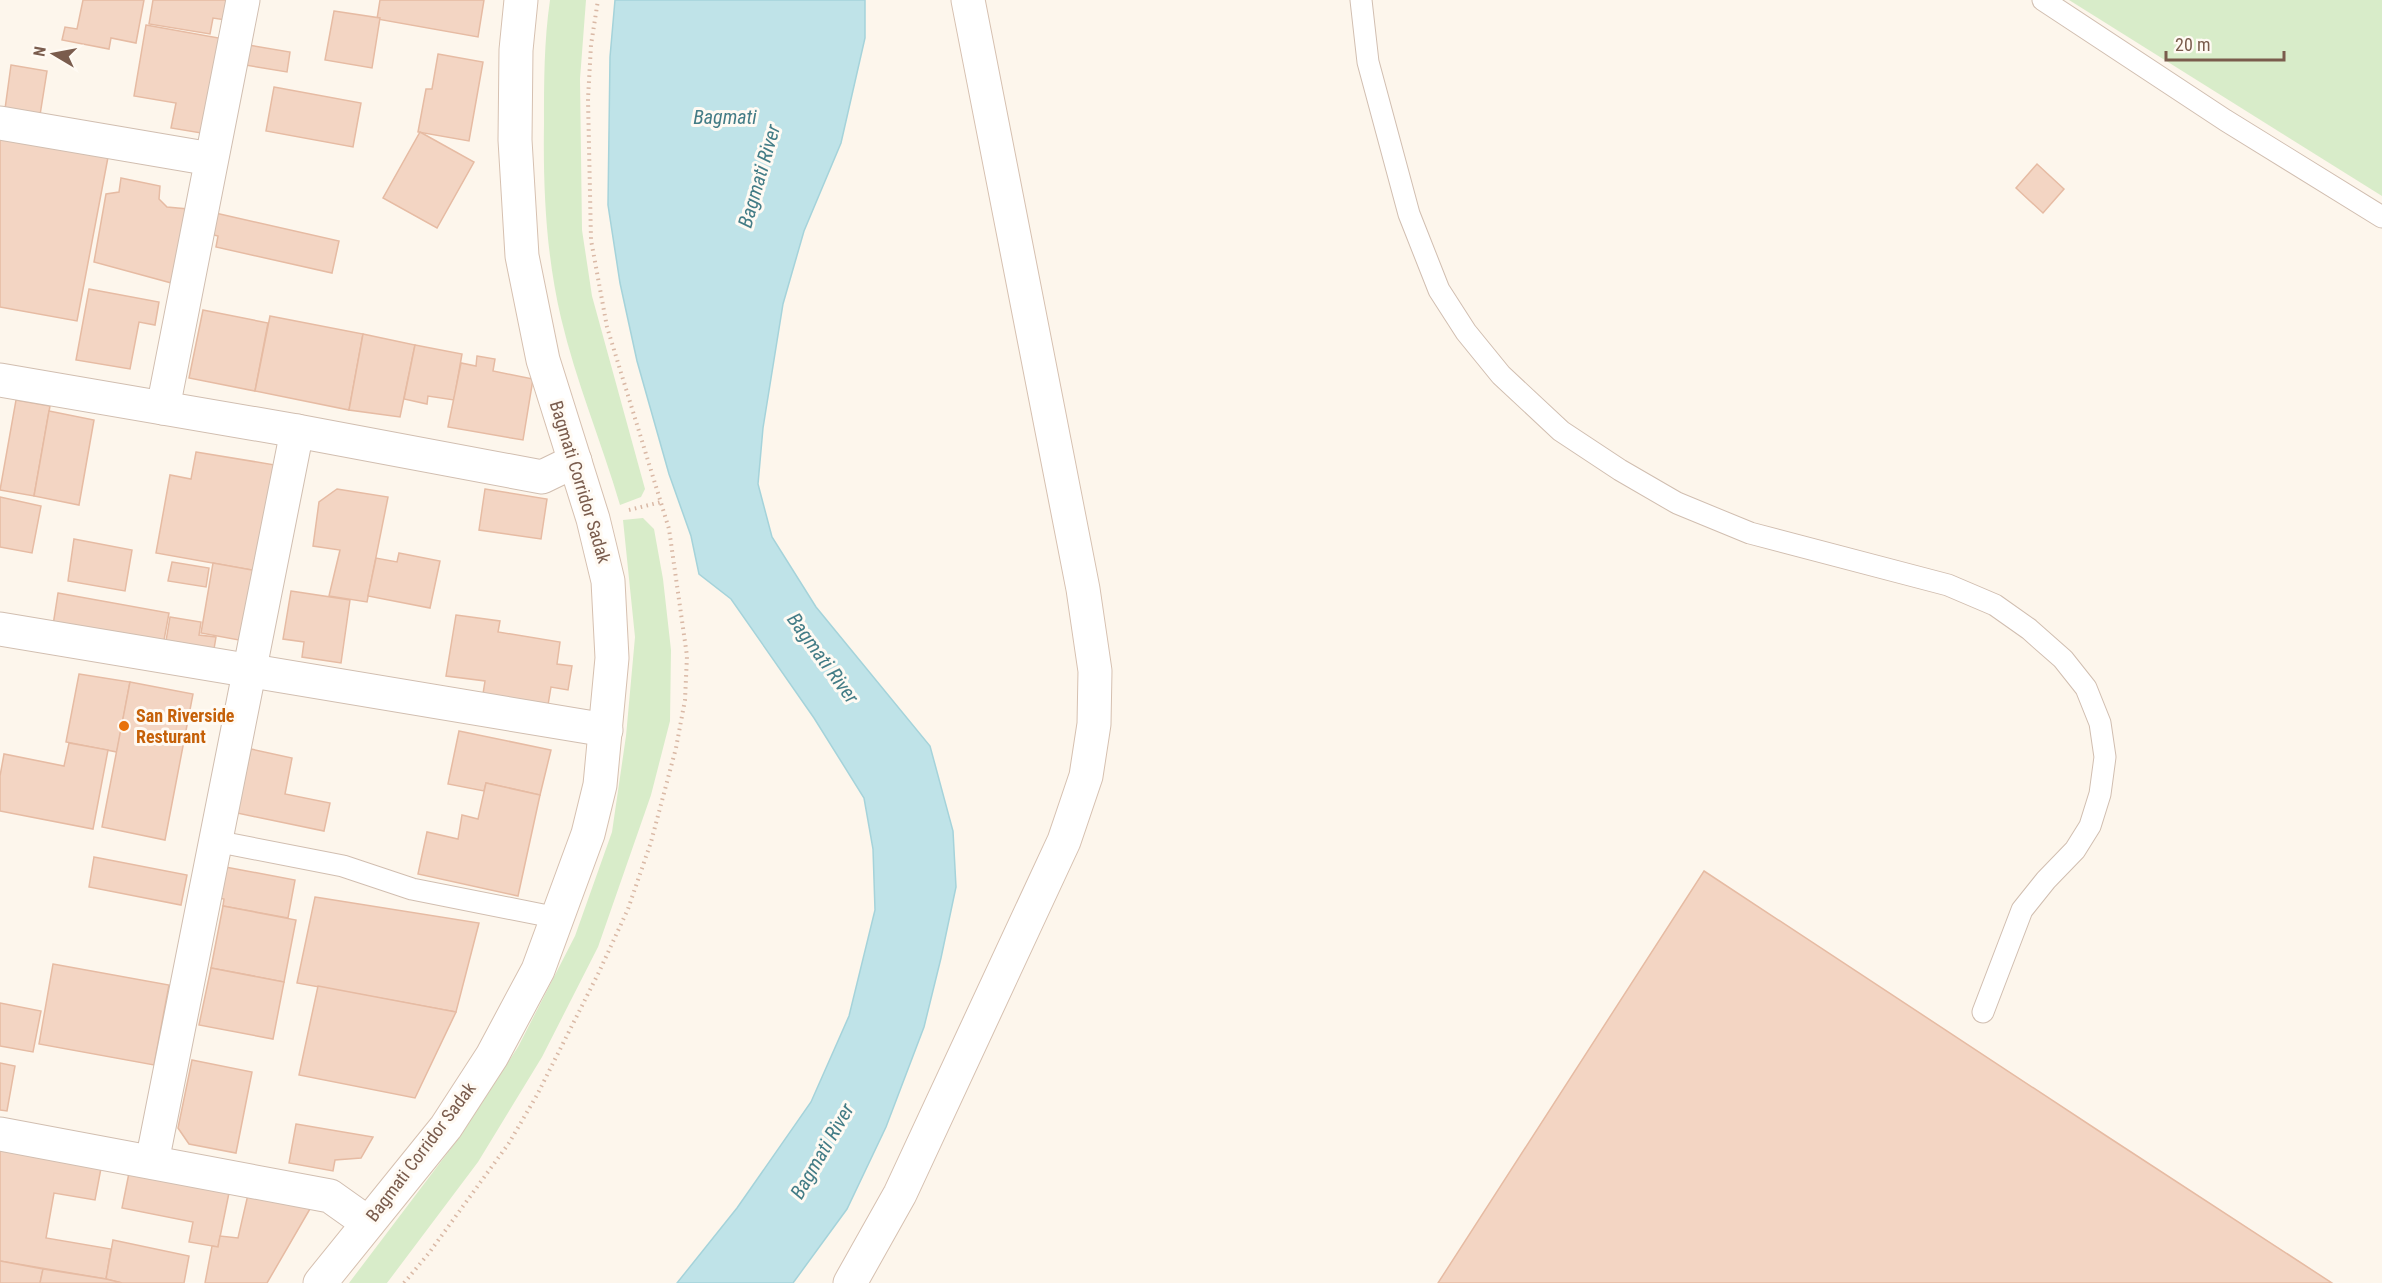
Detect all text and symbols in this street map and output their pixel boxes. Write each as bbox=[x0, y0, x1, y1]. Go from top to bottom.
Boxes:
north arrow bbox=[24, 24, 84, 84]
scale bar bbox=[2166, 24, 2284, 62]
text: 20 m bbox=[2175, 34, 2210, 55]
text: N bbox=[30, 45, 50, 58]
water label: Bagmati bbox=[693, 105, 757, 129]
water label: Bagmati River bbox=[733, 121, 785, 230]
street label: Bagmati Corridor Sadak bbox=[546, 398, 615, 566]
water label: Bagmati River bbox=[782, 608, 865, 709]
place label: San Riverside Resturant bbox=[136, 705, 235, 747]
marker: San Riverside Resturant bbox=[117, 719, 131, 733]
street label: Bagmati Corridor Sadak bbox=[361, 1078, 480, 1225]
water label: Bagmati River bbox=[785, 1098, 859, 1203]

